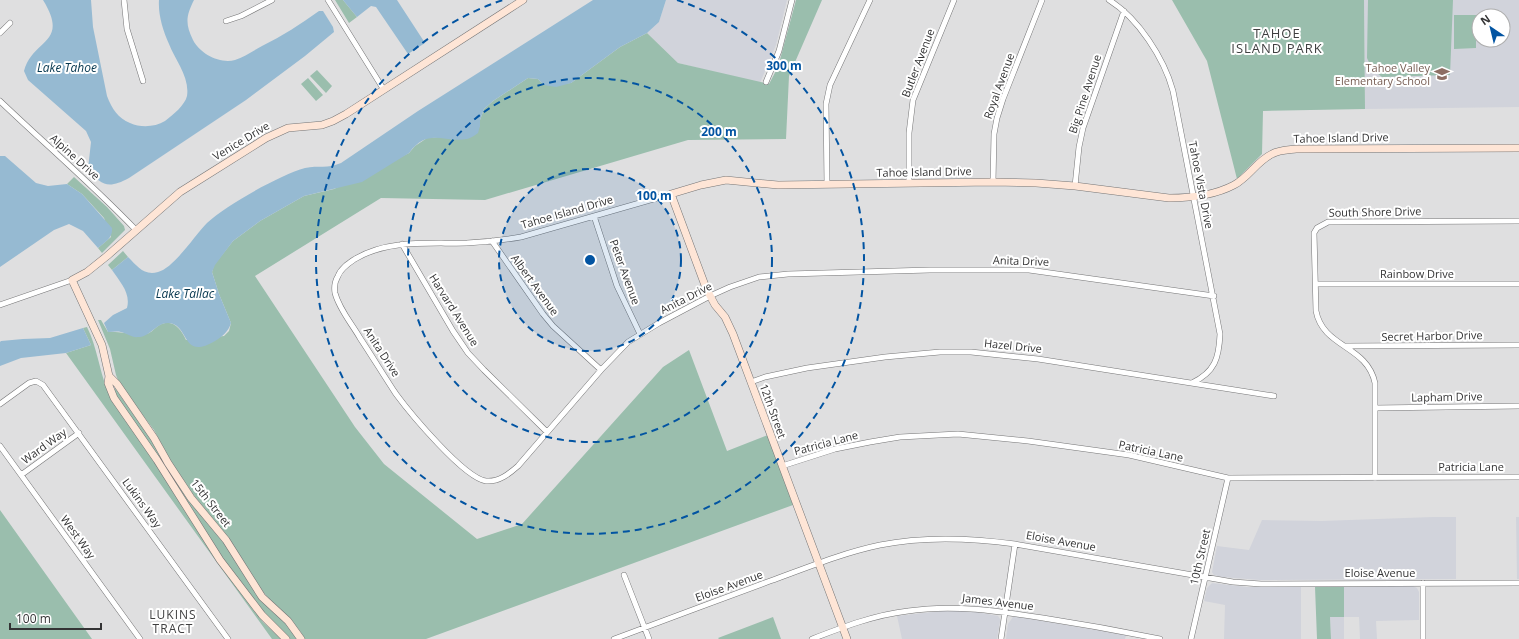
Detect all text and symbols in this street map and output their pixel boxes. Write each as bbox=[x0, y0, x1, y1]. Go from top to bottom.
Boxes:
north arrow bbox=[1471, 8, 1511, 48]
text: N bbox=[1477, 11, 1493, 28]
district label: TAHOE ISLAND PARK bbox=[1231, 24, 1323, 57]
street label: Butler Avenue bbox=[898, 26, 938, 99]
street label: Royal Avenue bbox=[980, 51, 1017, 121]
street label: Big Pine Avenue bbox=[1065, 52, 1104, 135]
text: 300 m bbox=[766, 57, 802, 74]
water label: Lake Tahoe bbox=[37, 59, 97, 76]
place label: Tahoe Valley Elementary School bbox=[1335, 60, 1430, 88]
school or university icon: Tahoe Valley Elementary School bbox=[1433, 65, 1451, 83]
street label: Venice Drive bbox=[210, 118, 272, 163]
text: 200 m bbox=[701, 123, 737, 140]
street label: Tahoe Island Drive bbox=[1293, 129, 1389, 146]
street label: Alpine Drive bbox=[47, 130, 103, 183]
street label: Tahoe Vista Drive bbox=[1186, 140, 1217, 230]
street label: Tahoe Island Drive bbox=[876, 163, 972, 180]
text: 100 m bbox=[636, 187, 672, 204]
street label: Tahoe Island Drive bbox=[519, 191, 615, 232]
street label: South Shore Drive bbox=[1328, 203, 1422, 220]
street label: Peter Avenue bbox=[607, 237, 644, 307]
street label: Albert Avenue bbox=[508, 251, 563, 318]
street label: Anita Drive bbox=[993, 252, 1049, 269]
centre of rings bbox=[583, 253, 597, 267]
street label: Rainbow Drive bbox=[1380, 266, 1454, 281]
street label: Harvard Avenue bbox=[426, 271, 483, 349]
street label: Anita Drive bbox=[657, 278, 714, 317]
water label: Lake Tallac bbox=[156, 285, 215, 302]
street label: Anita Drive bbox=[361, 324, 404, 379]
street label: Secret Harbor Drive bbox=[1381, 327, 1483, 344]
street label: Hazel Drive bbox=[983, 335, 1043, 356]
street label: 12th Street bbox=[757, 382, 790, 440]
street label: Lapham Drive bbox=[1411, 388, 1483, 405]
street label: Ward Way bbox=[18, 424, 70, 467]
street label: Patricia Lane bbox=[792, 427, 860, 458]
street label: Patricia Lane bbox=[1117, 436, 1185, 465]
street label: Patricia Lane bbox=[1438, 459, 1504, 474]
street label: Lukins Way bbox=[119, 475, 166, 531]
street label: 15th Street bbox=[188, 476, 235, 530]
street label: West Way bbox=[58, 512, 99, 562]
street label: Eloise Avenue bbox=[1025, 527, 1097, 554]
street label: 10th Street bbox=[1186, 527, 1213, 586]
street label: Eloise Avenue bbox=[1345, 565, 1415, 580]
street label: Eloise Avenue bbox=[693, 566, 765, 605]
street label: James Avenue bbox=[961, 590, 1035, 613]
scale bar bbox=[10, 605, 101, 631]
district label: LUKINS TRACT bbox=[149, 606, 197, 637]
text: 100 m bbox=[16, 610, 51, 627]

